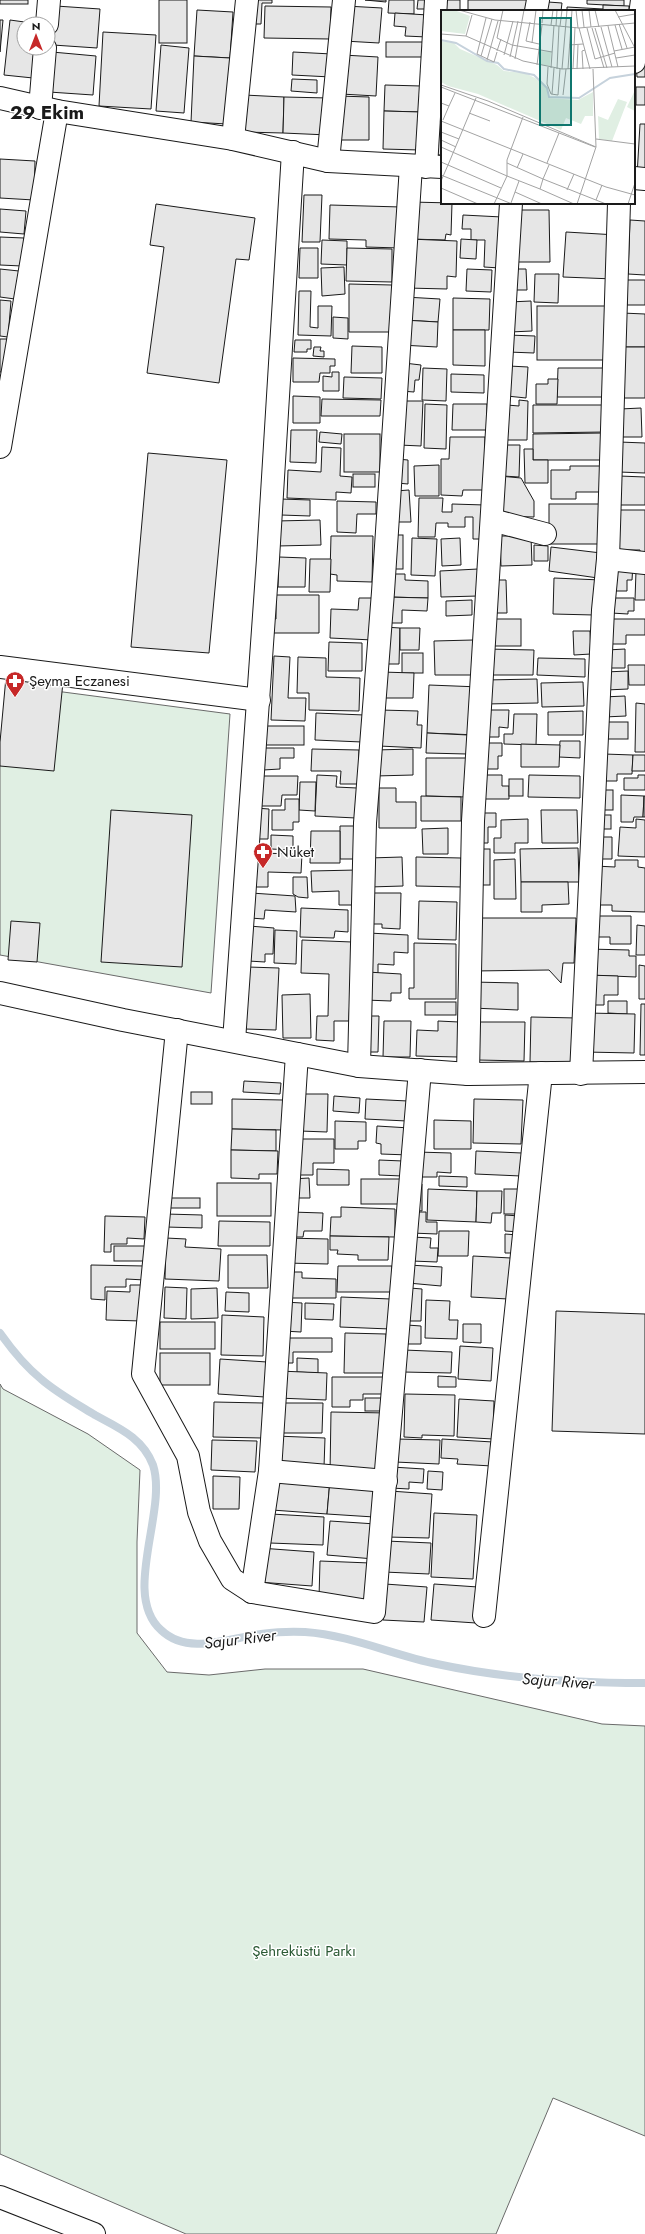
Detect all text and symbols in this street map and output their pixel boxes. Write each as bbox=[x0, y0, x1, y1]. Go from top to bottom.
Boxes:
inset map bbox=[441, 10, 635, 204]
north arrow bbox=[16, 16, 56, 56]
text: N bbox=[32, 18, 40, 34]
district label: 29 Ekim bbox=[10, 99, 84, 126]
pharmacy icon: Şeyma Eczanesi bbox=[4, 670, 26, 698]
place label: Şeyma Eczanesi bbox=[29, 670, 130, 692]
pharmacy icon: Nüket bbox=[252, 841, 274, 869]
place label: Nüket bbox=[277, 841, 315, 863]
water label: Sajur River bbox=[203, 1623, 279, 1655]
water label: Sajur River bbox=[521, 1667, 596, 1695]
park label: Şehreküstü Parkı bbox=[252, 1940, 356, 1962]

